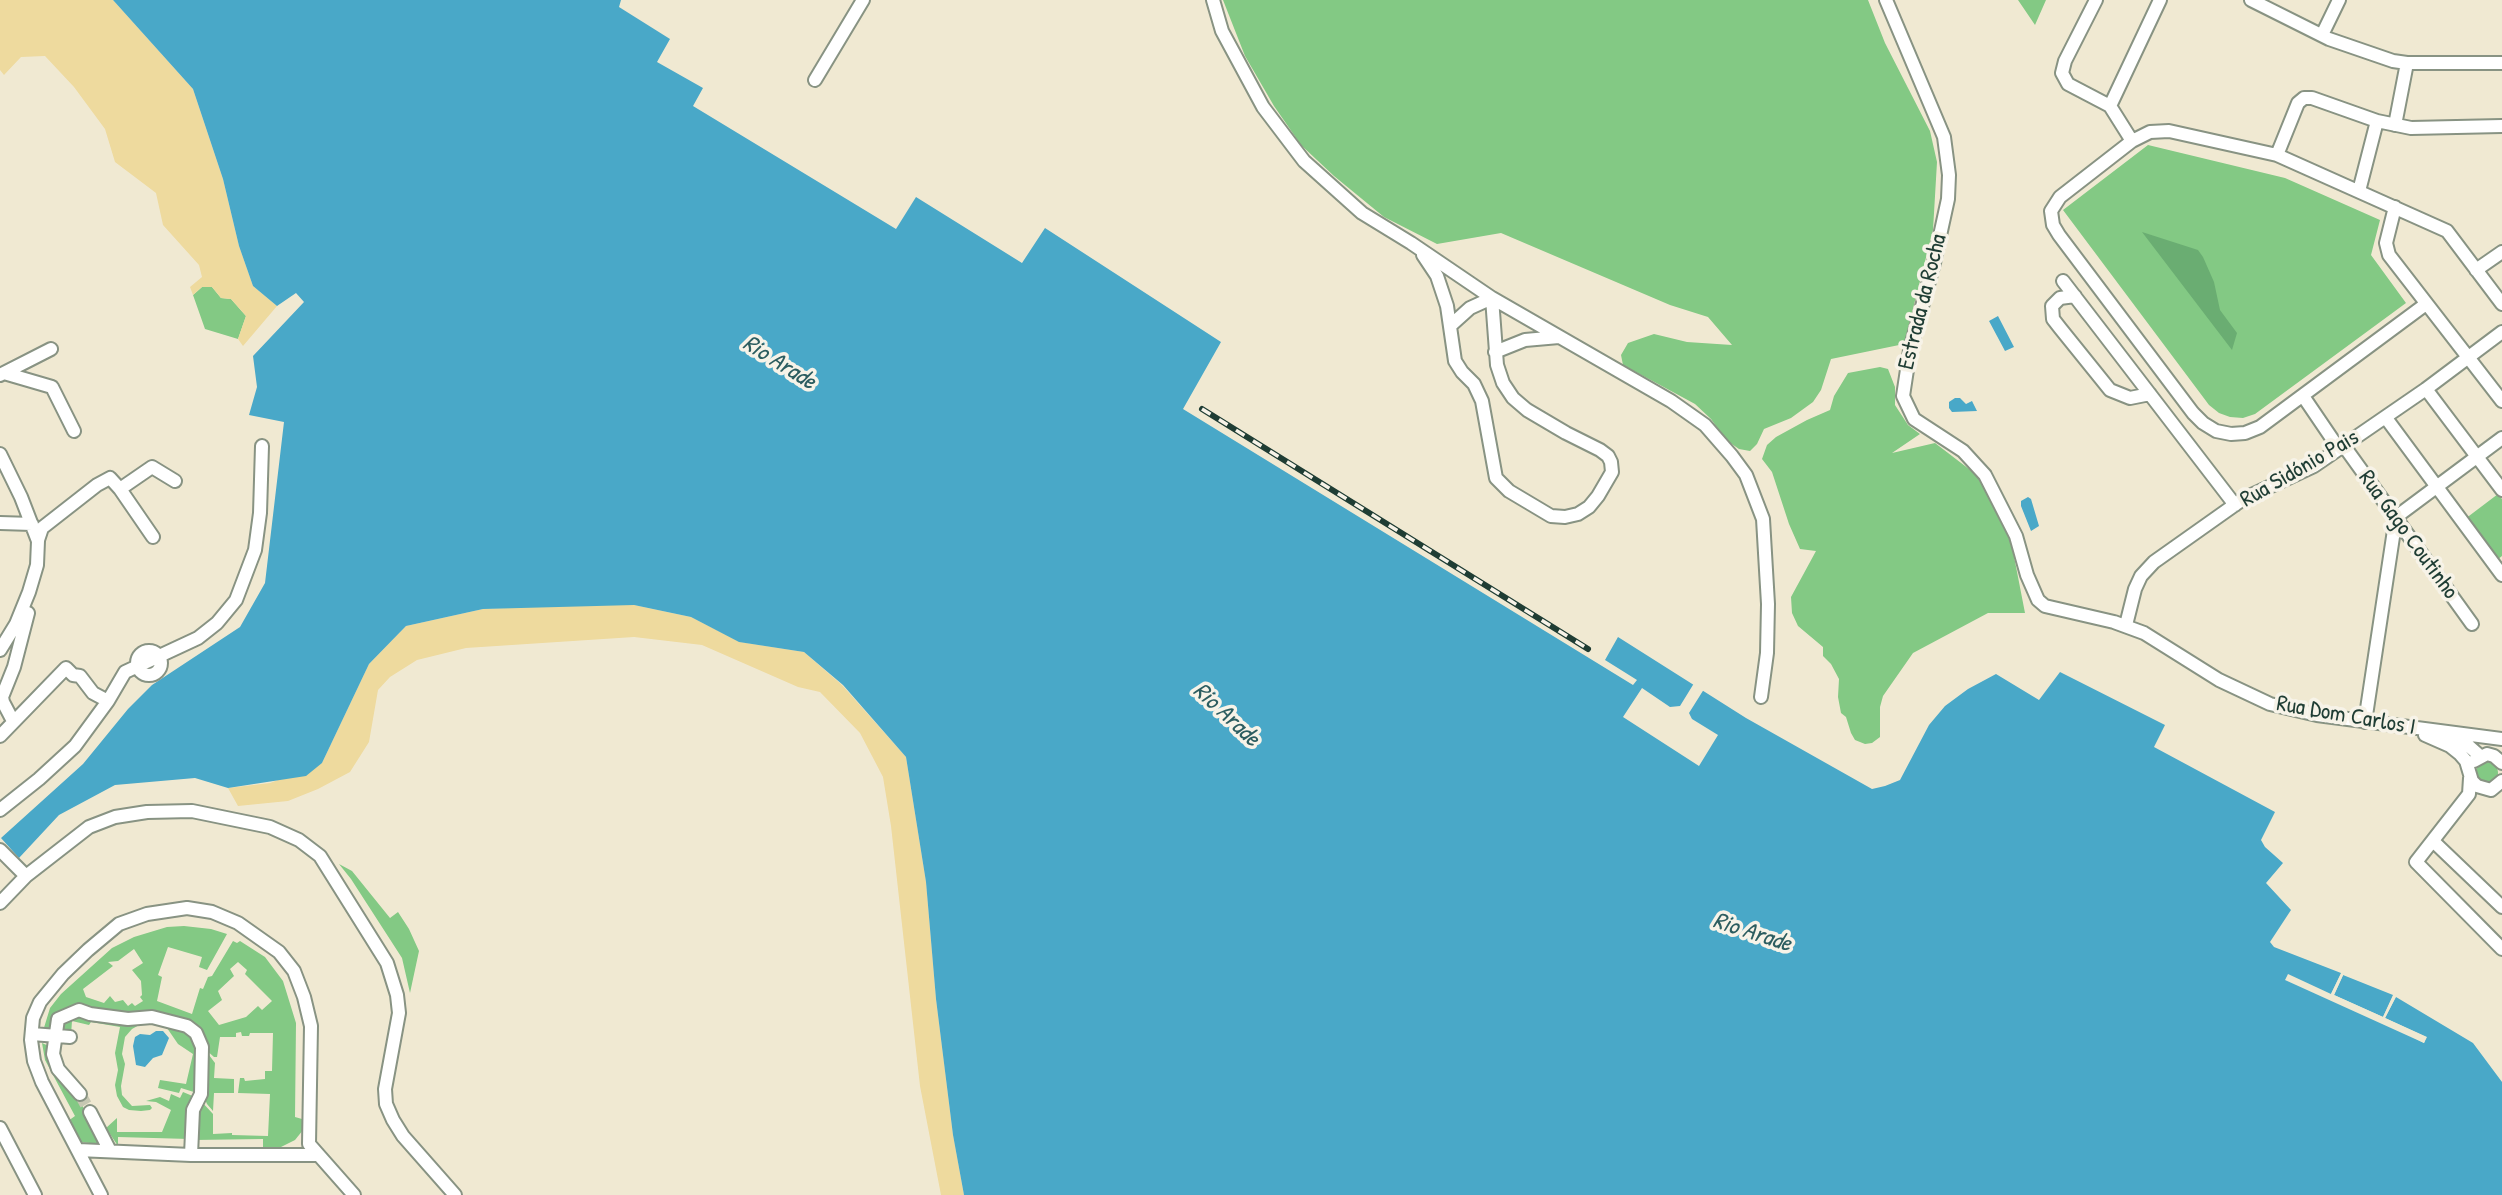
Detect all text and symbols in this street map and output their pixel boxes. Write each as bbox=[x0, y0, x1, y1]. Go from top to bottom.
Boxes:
street label: Estrada da Rocha bbox=[1893, 231, 1953, 373]
water label: Rio Arade bbox=[737, 329, 821, 397]
street label: Rua Sidónio Pais bbox=[2236, 424, 2364, 514]
street label: Rua Gago Coutinho bbox=[2352, 465, 2464, 605]
water label: Rio Arade bbox=[1187, 677, 1265, 753]
street label: Rua Dom Carlos I bbox=[2274, 690, 2418, 742]
water label: Rio Arade bbox=[1709, 907, 1795, 959]

